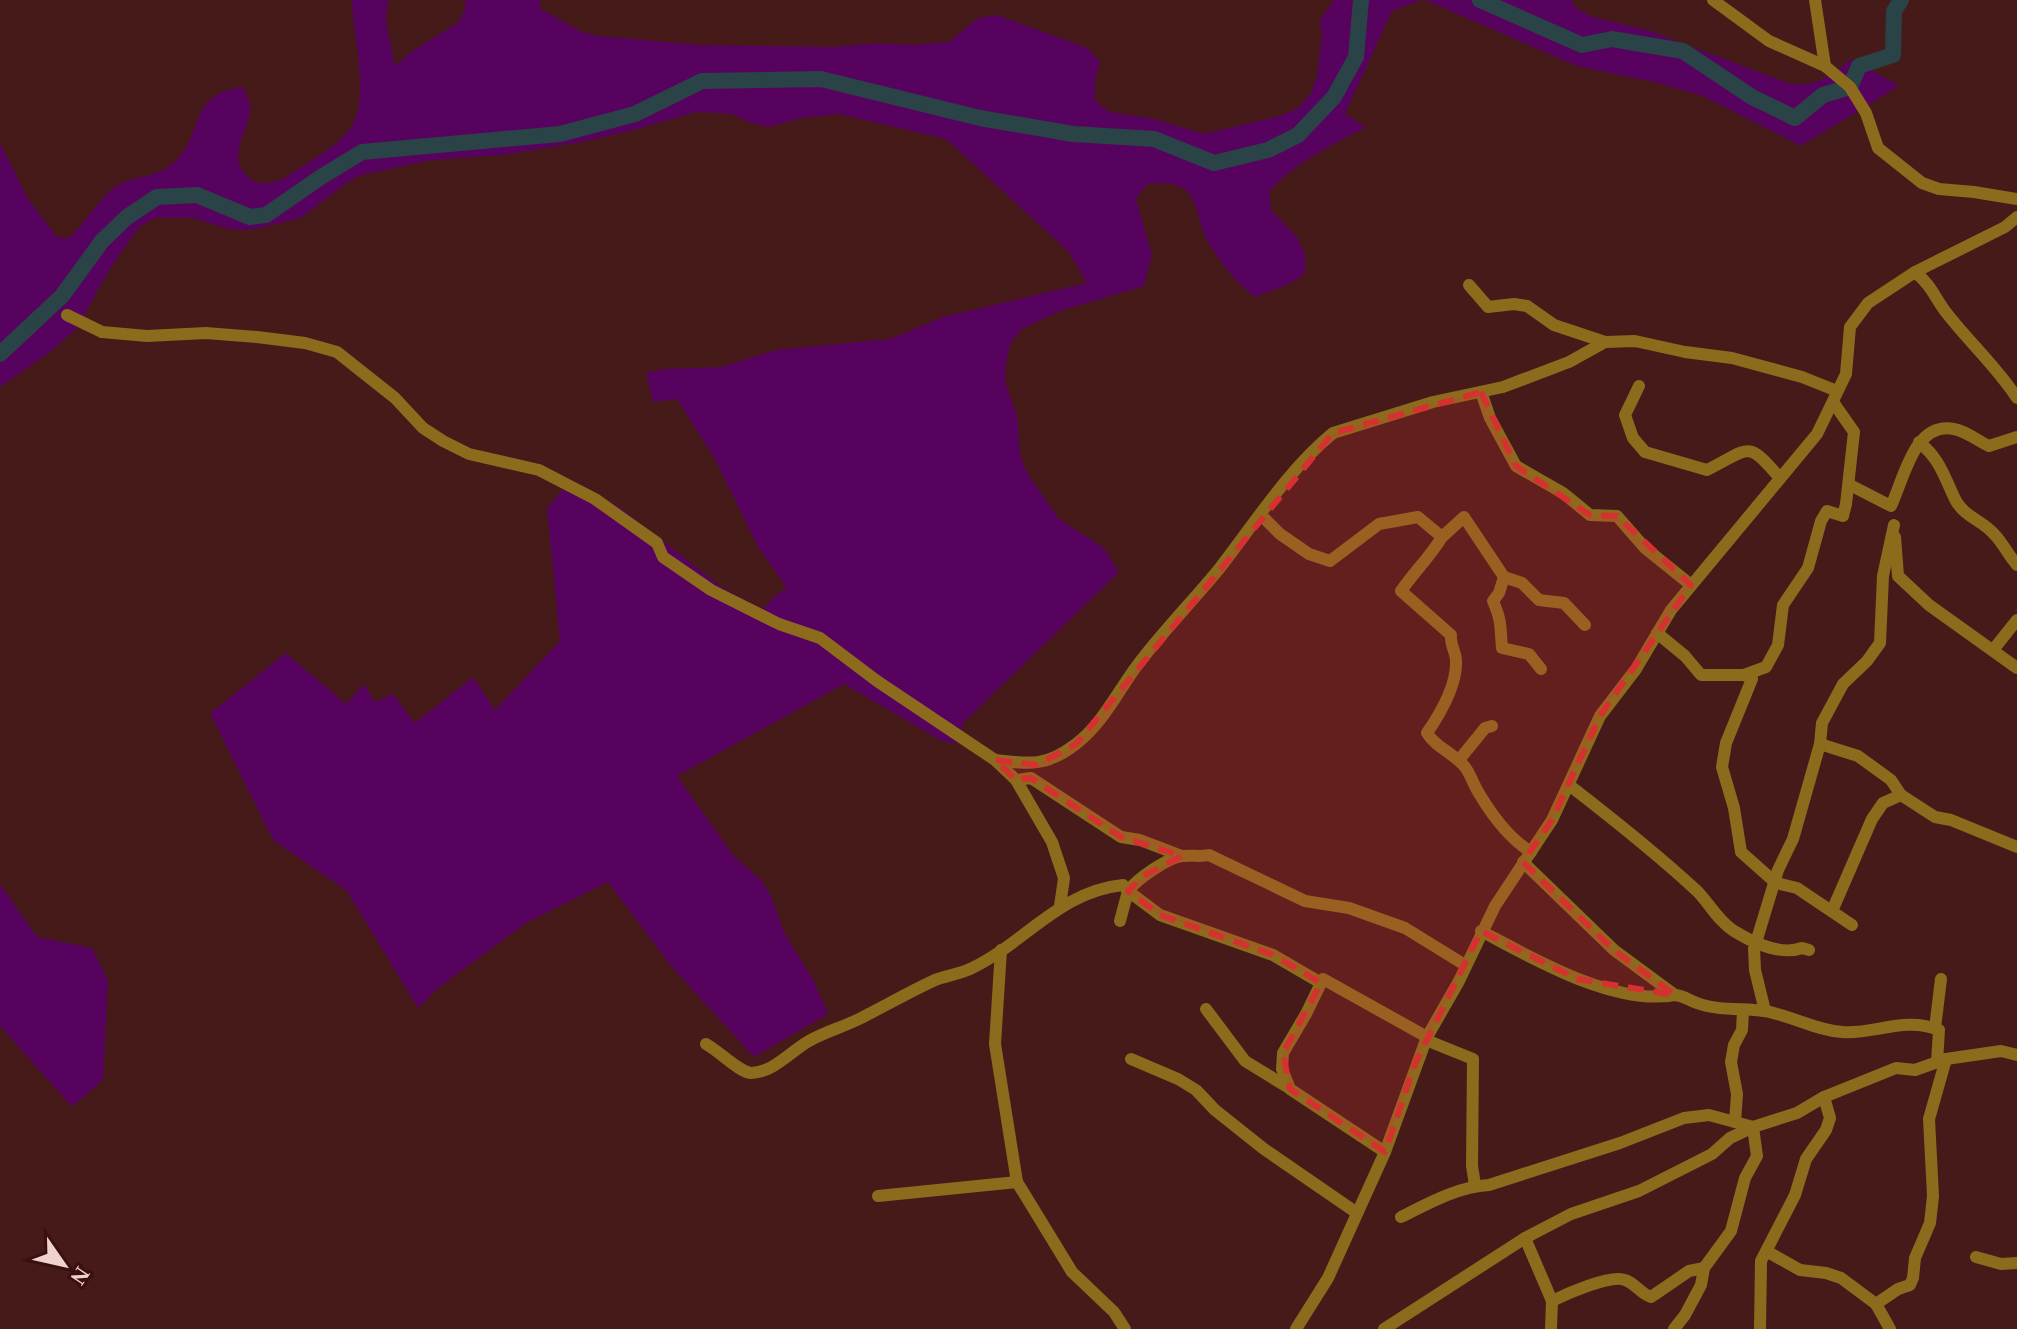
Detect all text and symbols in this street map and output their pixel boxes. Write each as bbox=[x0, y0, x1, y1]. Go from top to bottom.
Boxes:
north arrow bbox=[24, 1225, 104, 1305]
text: N bbox=[65, 1262, 95, 1290]

